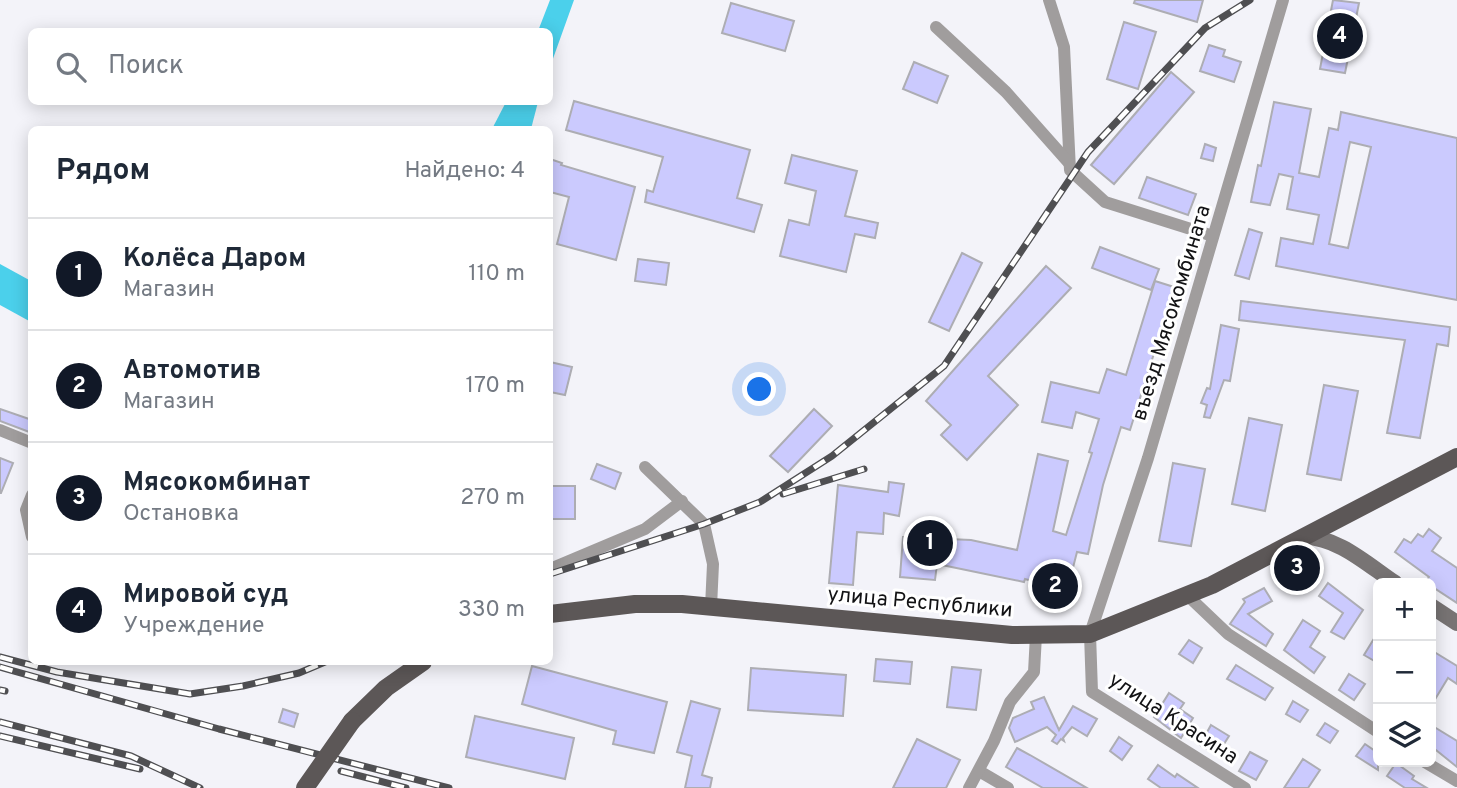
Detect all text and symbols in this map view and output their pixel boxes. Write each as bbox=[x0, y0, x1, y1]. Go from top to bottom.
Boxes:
pin: 4 bbox=[1317, 10, 1363, 62]
search box bbox=[28, 28, 553, 105]
icon: search bbox=[52, 48, 90, 86]
text: Поиск bbox=[108, 50, 184, 83]
text: Рядом bbox=[56, 153, 150, 190]
text: Найдено: 4 bbox=[404, 157, 525, 186]
street label: въезд Мясокомбината bbox=[1126, 202, 1218, 424]
text: Колёса Даром bbox=[123, 243, 306, 276]
text: 1 bbox=[74, 260, 84, 289]
text: 110 m bbox=[468, 260, 525, 289]
text: Магазин bbox=[123, 276, 215, 305]
text: Автомотив bbox=[123, 355, 261, 388]
text: 2 bbox=[72, 372, 86, 401]
text: 170 m bbox=[466, 372, 525, 401]
your location bbox=[742, 372, 776, 406]
text: Магазин bbox=[123, 388, 215, 417]
text: Мясокомбинат bbox=[123, 467, 310, 500]
text: 3 bbox=[72, 484, 86, 513]
text: 270 m bbox=[460, 484, 525, 513]
text: Остановка bbox=[123, 500, 239, 529]
pin: 1 bbox=[907, 517, 953, 569]
pin: 3 bbox=[1274, 542, 1320, 594]
pin: 2 bbox=[1032, 560, 1078, 612]
map controls bbox=[1373, 578, 1436, 767]
button: + bbox=[1373, 578, 1436, 641]
text: Мировой суд bbox=[123, 579, 288, 612]
street label: улица Республики bbox=[826, 581, 1014, 625]
text: 4 bbox=[72, 596, 86, 625]
text: 330 m bbox=[458, 596, 525, 625]
text: Учреждение bbox=[123, 612, 265, 641]
button: − bbox=[1373, 641, 1436, 704]
street label: улица Красина bbox=[1103, 667, 1243, 771]
button: layers bbox=[1373, 704, 1436, 767]

